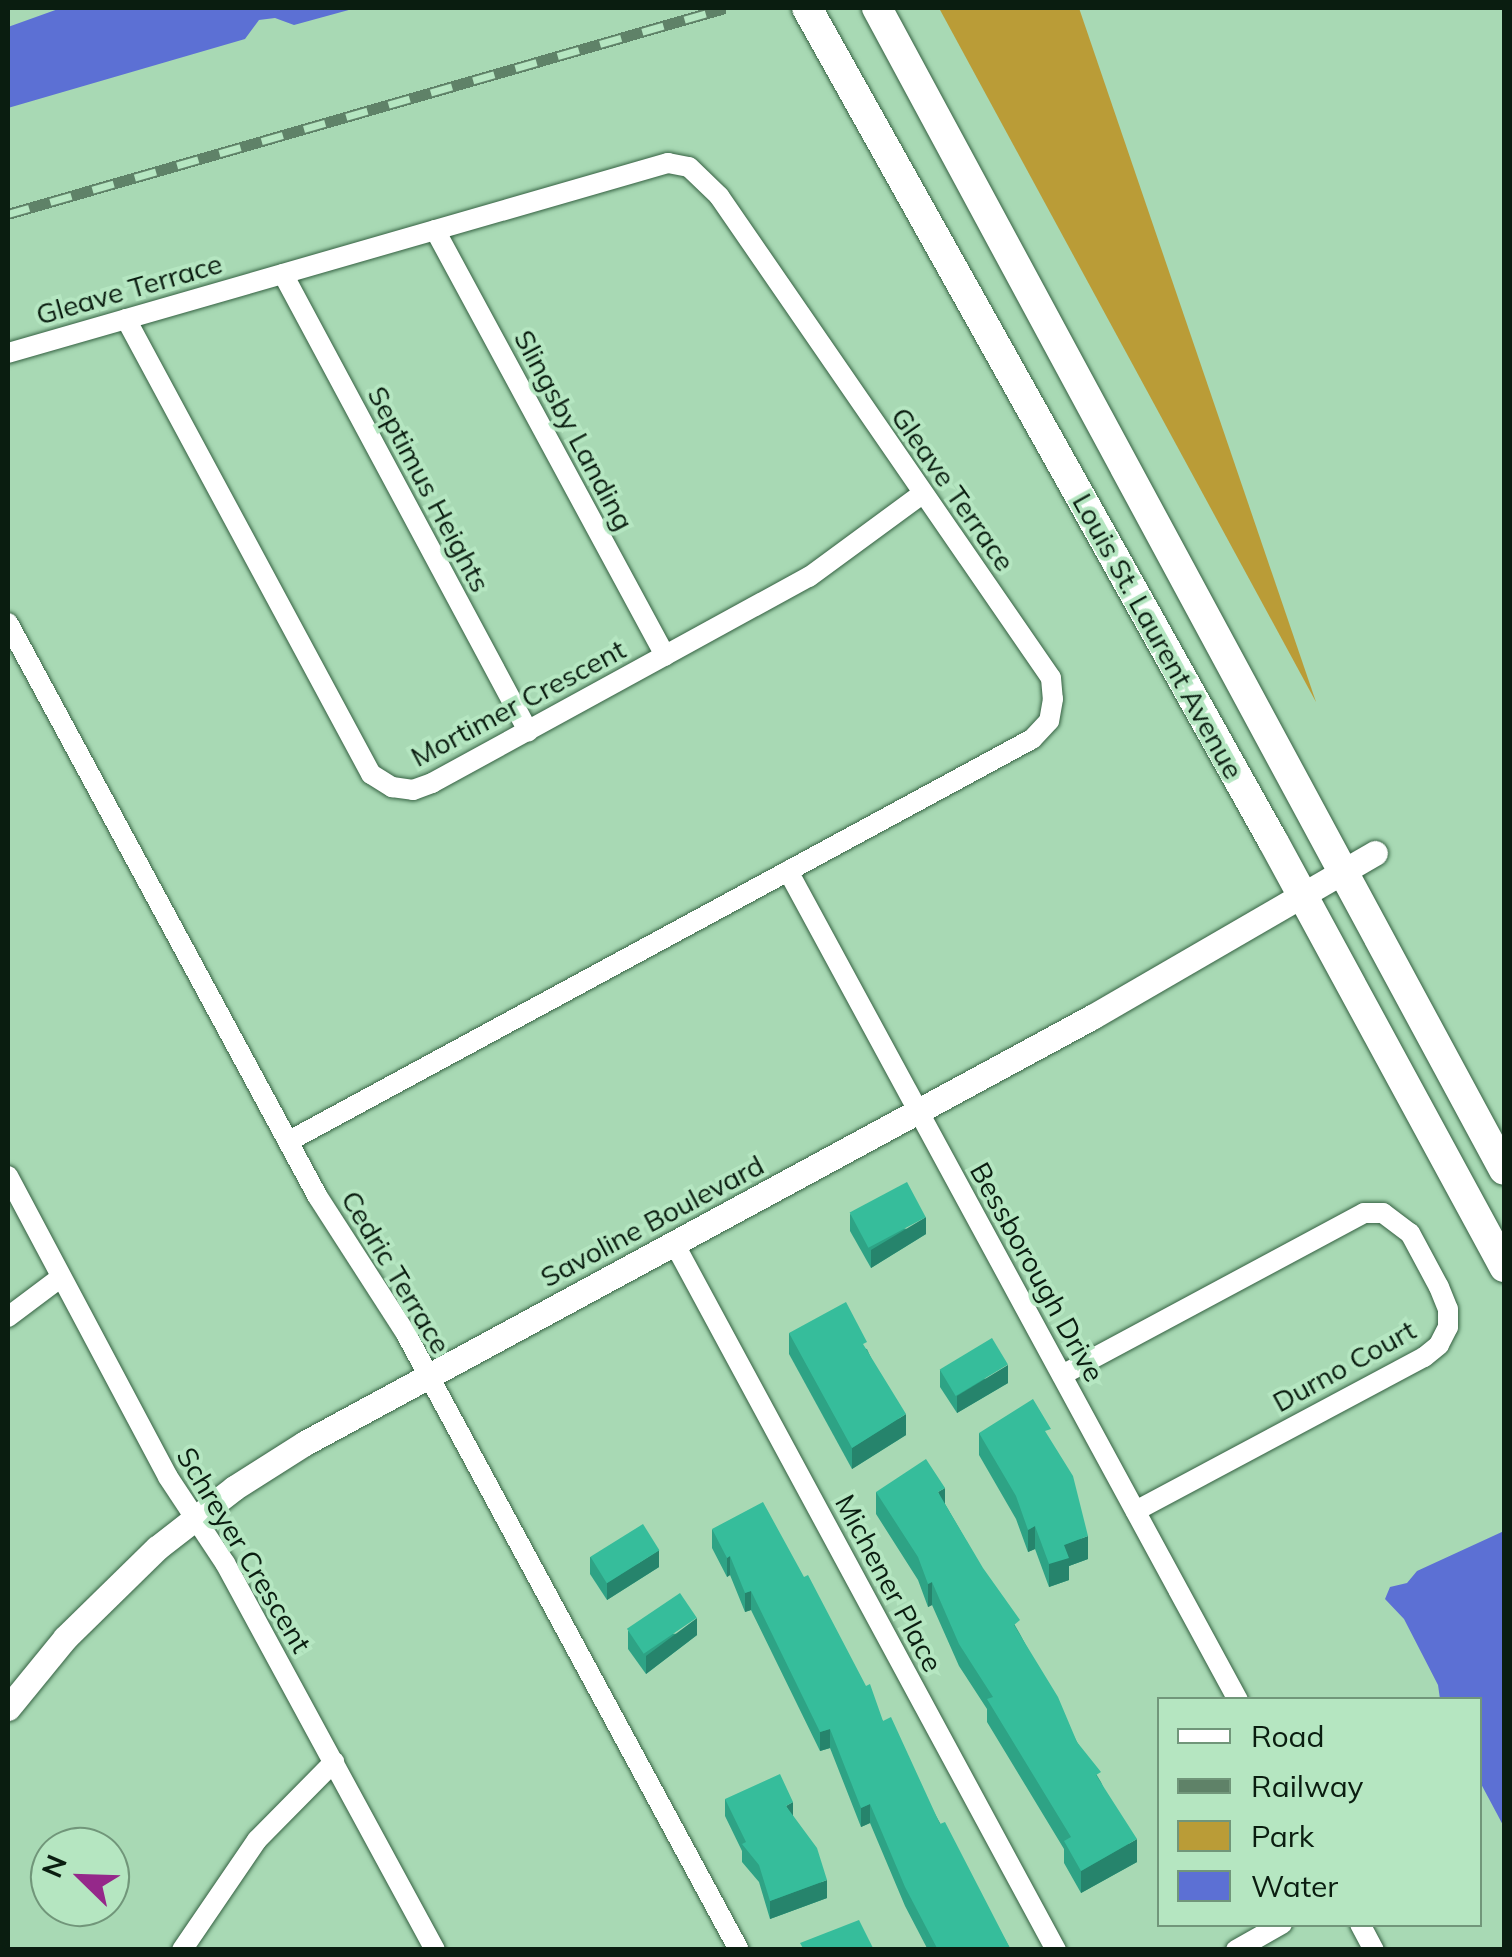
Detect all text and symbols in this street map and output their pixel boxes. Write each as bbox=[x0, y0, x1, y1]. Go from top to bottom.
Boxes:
street label: Gleave Terrace bbox=[32, 246, 226, 332]
street label: Slingsby Landing bbox=[507, 324, 641, 536]
street label: Septimus Heights bbox=[361, 380, 497, 598]
street label: Gleave Terrace bbox=[884, 401, 1022, 577]
street label: Louis St. Laurent Avenue bbox=[1066, 488, 1250, 784]
street label: Mortimer Crescent bbox=[405, 632, 631, 774]
street label: Savoline Boulevard bbox=[535, 1148, 769, 1294]
street label: Bessborough Drive bbox=[963, 1157, 1111, 1387]
street label: Cedric Terrace bbox=[334, 1184, 458, 1360]
street label: Durno Court bbox=[1267, 1313, 1421, 1419]
street label: Schreyer Crescent bbox=[169, 1441, 319, 1659]
street label: Michener Place bbox=[828, 1489, 950, 1677]
legend bbox=[1157, 1697, 1482, 1927]
text: Road bbox=[1251, 1717, 1325, 1755]
text: Railway bbox=[1251, 1767, 1364, 1805]
text: Park bbox=[1251, 1817, 1314, 1855]
north arrow bbox=[30, 1827, 130, 1927]
text: N bbox=[34, 1849, 74, 1882]
text: Water bbox=[1251, 1867, 1338, 1905]

